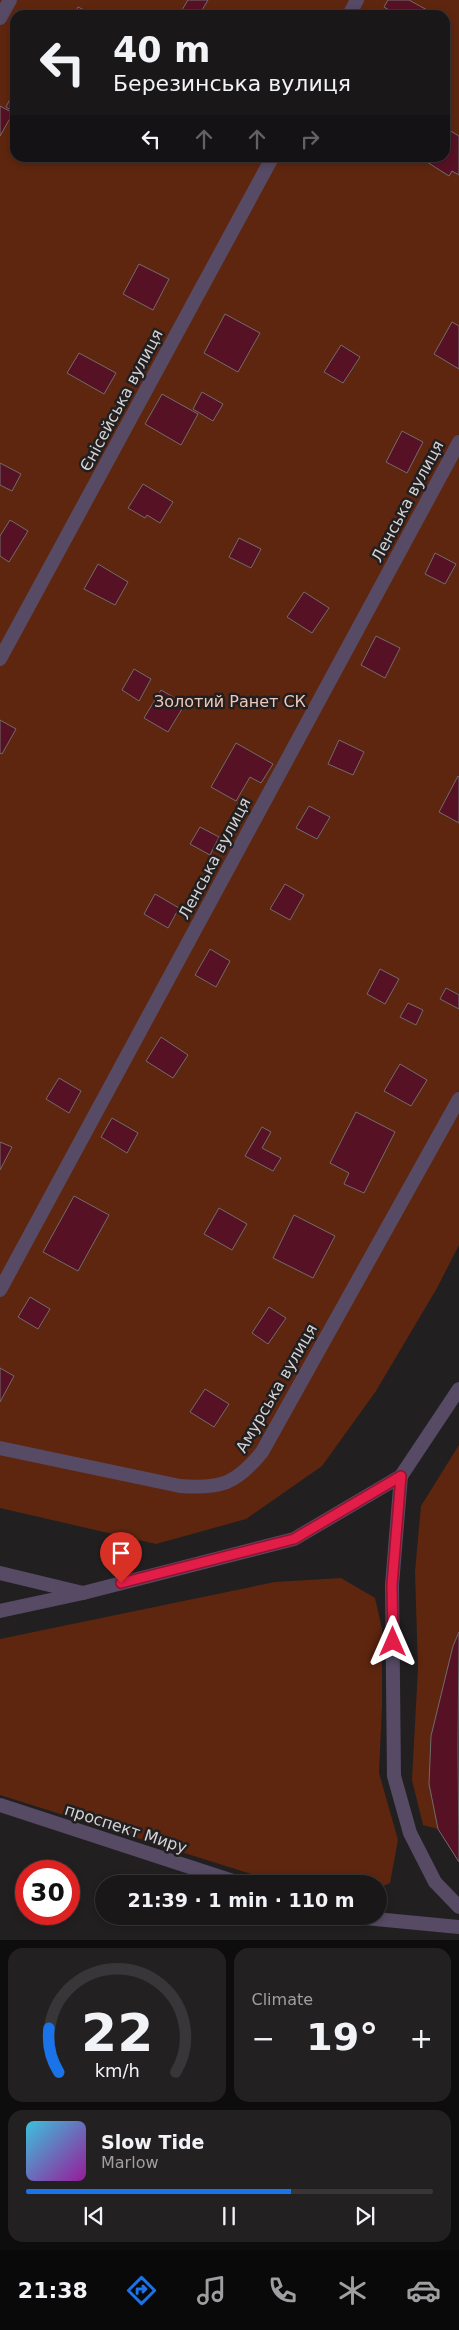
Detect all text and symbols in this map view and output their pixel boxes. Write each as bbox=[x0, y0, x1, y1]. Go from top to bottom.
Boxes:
icon: left bbox=[30, 30, 95, 95]
text: 40 m bbox=[113, 30, 210, 70]
text: Березинська вулиця bbox=[113, 71, 351, 96]
icon: left bbox=[137, 125, 165, 153]
icon: ahead bbox=[190, 125, 218, 153]
icon: ahead bbox=[243, 125, 271, 153]
icon: right bbox=[296, 125, 324, 153]
street label: Єнісейська вулиця bbox=[76, 326, 167, 474]
street label: Ленська вулиця bbox=[367, 437, 448, 565]
park label: Золотий Ранет СК bbox=[154, 692, 307, 711]
street label: Ленська вулиця bbox=[174, 794, 255, 922]
street label: Амурська вулиця bbox=[232, 1321, 321, 1456]
pin bbox=[100, 1532, 142, 1583]
icon: arrive bbox=[107, 1539, 135, 1567]
position arrow bbox=[366, 1615, 418, 1667]
street label: проспект Миру bbox=[62, 1800, 189, 1857]
speed limit sign: 30 bbox=[15, 1860, 80, 1925]
text: 21:39 · 1 min · 110 m bbox=[127, 1889, 355, 1911]
text: Climate bbox=[252, 1990, 313, 2009]
text: 22 bbox=[81, 2003, 153, 2063]
text: 19° bbox=[306, 2015, 378, 2059]
text: − bbox=[252, 2022, 275, 2055]
text: + bbox=[410, 2022, 433, 2055]
text: km/h bbox=[94, 2060, 139, 2081]
text: Slow Tide bbox=[101, 2131, 204, 2153]
text: Marlow bbox=[101, 2153, 159, 2172]
icon: previous bbox=[80, 2202, 108, 2230]
icon: pause bbox=[215, 2202, 243, 2230]
icon: next bbox=[351, 2202, 379, 2230]
icon: directions bbox=[124, 2273, 159, 2308]
icon: music bbox=[194, 2273, 229, 2308]
icon: phone bbox=[265, 2273, 300, 2308]
icon: climate bbox=[335, 2273, 370, 2308]
icon: car bbox=[406, 2273, 441, 2308]
text: 21:38 bbox=[18, 2278, 88, 2303]

